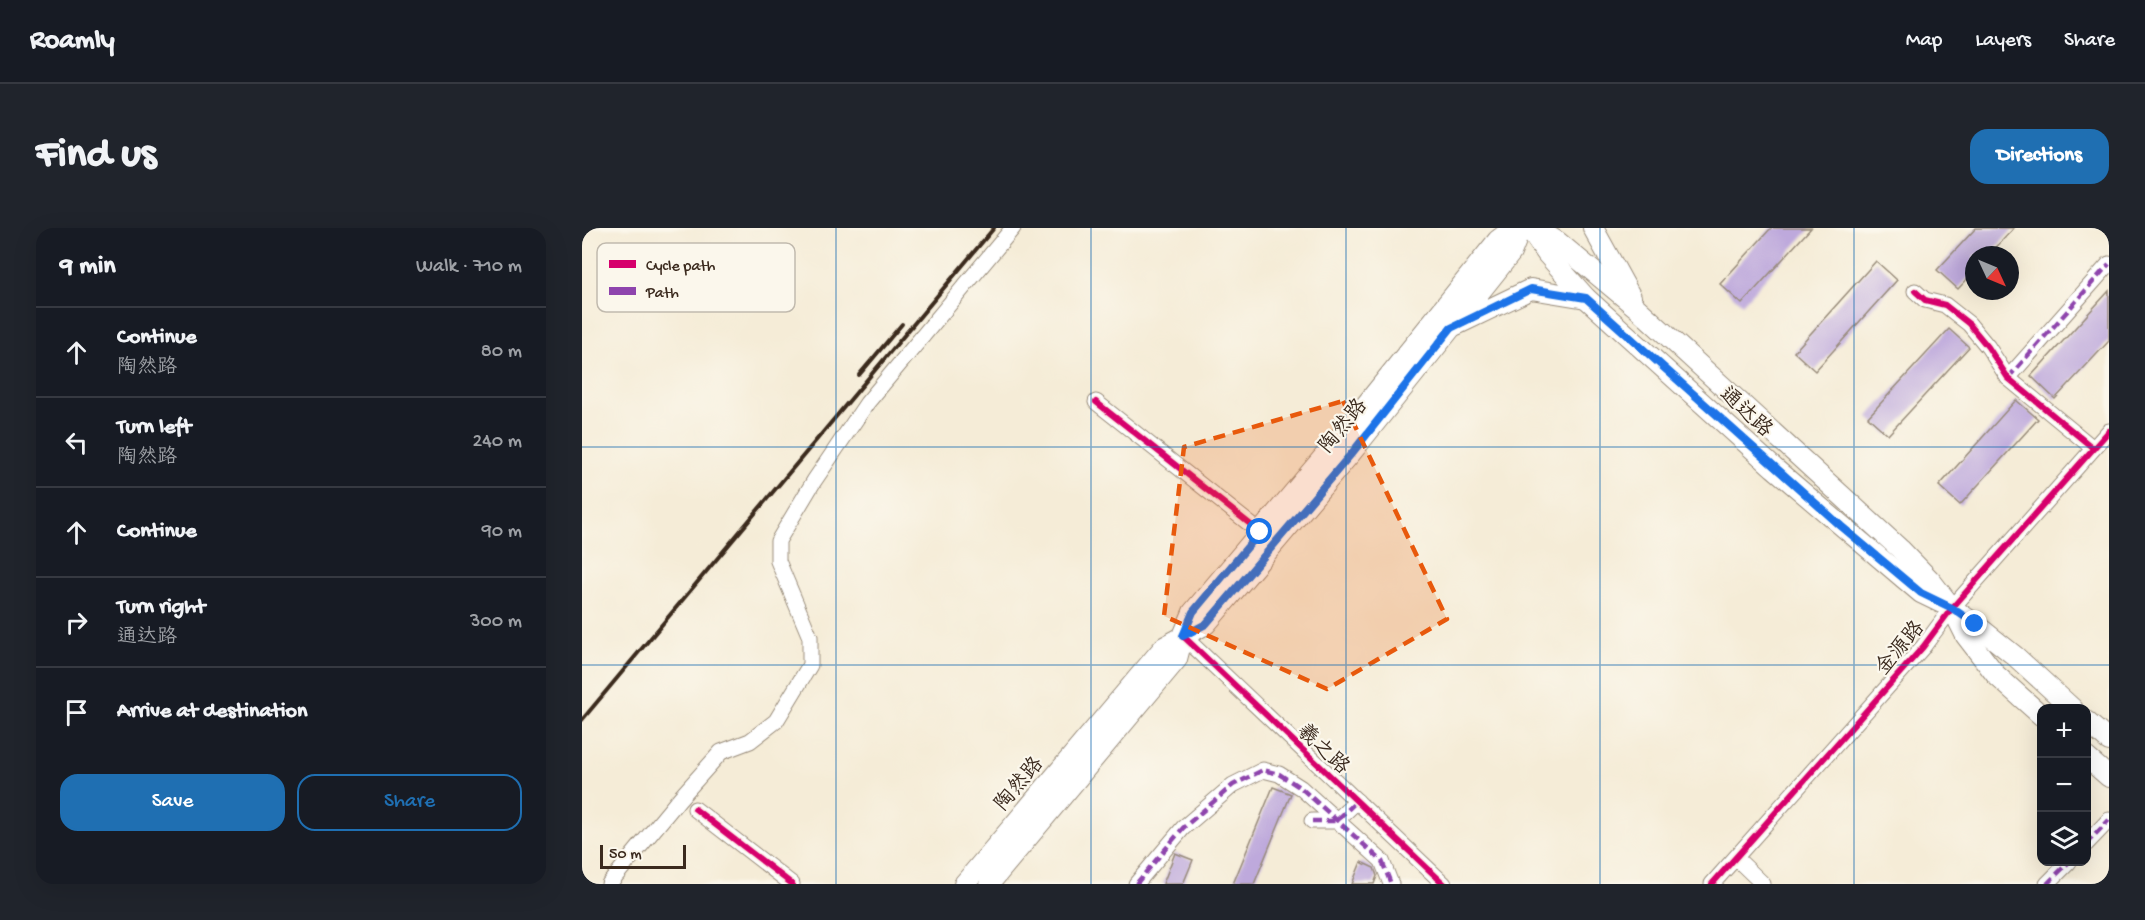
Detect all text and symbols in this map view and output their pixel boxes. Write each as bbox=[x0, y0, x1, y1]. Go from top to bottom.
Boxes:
text: Roamly bbox=[30, 25, 115, 58]
text: Map bbox=[1906, 29, 1942, 54]
text: Layers bbox=[1975, 29, 2031, 54]
text: Share bbox=[2064, 29, 2115, 54]
button: Directions bbox=[1970, 129, 2109, 184]
text: Find us bbox=[36, 132, 156, 181]
legend bbox=[597, 243, 795, 312]
north arrow bbox=[1965, 246, 2019, 300]
text: 9 min bbox=[60, 252, 116, 283]
text: Walk · 710 m bbox=[416, 256, 522, 279]
text: Cycle path bbox=[646, 258, 716, 277]
text: Path bbox=[645, 285, 679, 304]
text: Continue bbox=[117, 325, 197, 351]
icon: ahead bbox=[60, 336, 93, 369]
text: 80 m bbox=[481, 341, 522, 364]
text: 陶然路 bbox=[117, 357, 177, 380]
street label: 通达路 bbox=[1713, 382, 1778, 444]
street label: 陶然路 bbox=[1314, 394, 1374, 460]
text: Turn left bbox=[117, 415, 191, 441]
icon: left bbox=[60, 426, 93, 459]
text: 240 m bbox=[472, 431, 522, 454]
text: 陶然路 bbox=[117, 447, 177, 470]
icon: ahead bbox=[60, 516, 93, 549]
route start bbox=[1246, 518, 1272, 544]
text: Continue bbox=[117, 519, 197, 545]
text: 90 m bbox=[482, 521, 522, 544]
text: Turn right bbox=[117, 595, 205, 621]
icon: right bbox=[60, 606, 93, 639]
route end bbox=[1961, 610, 1987, 636]
text: 300 m bbox=[470, 611, 522, 634]
street label: 金源路 bbox=[1870, 616, 1932, 681]
text: 通达路 bbox=[117, 627, 177, 650]
icon: arrive bbox=[60, 696, 93, 729]
text: Arrive at destination bbox=[117, 699, 307, 725]
map controls bbox=[2037, 704, 2091, 866]
button: + bbox=[2037, 704, 2091, 758]
street label: 羲之路 bbox=[1290, 718, 1355, 781]
street label: 陶然路 bbox=[989, 752, 1051, 817]
button: − bbox=[2037, 758, 2091, 812]
button: Save bbox=[60, 774, 285, 831]
button: Share bbox=[297, 774, 522, 831]
button: layers bbox=[2037, 812, 2091, 866]
scale bar bbox=[600, 842, 686, 870]
text: 50 m bbox=[609, 846, 642, 865]

